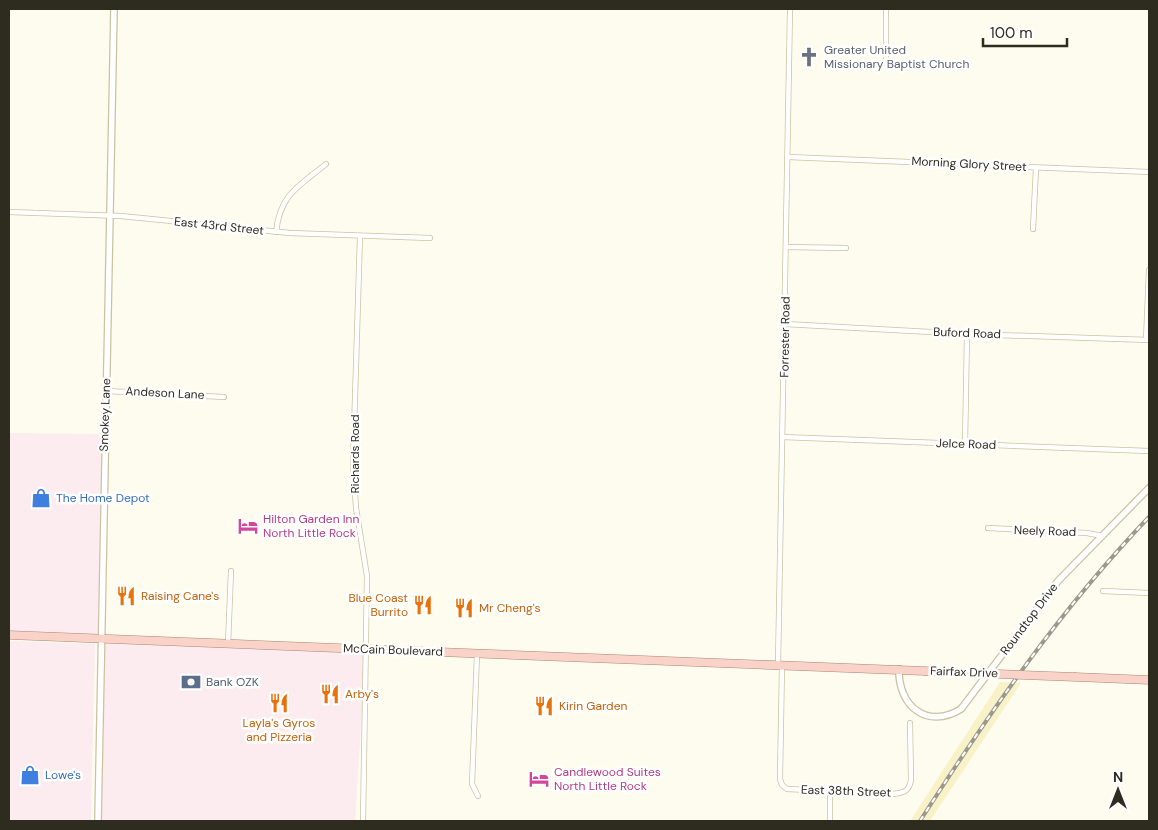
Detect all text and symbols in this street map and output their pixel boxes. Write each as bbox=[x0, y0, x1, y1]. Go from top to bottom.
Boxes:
scale bar bbox=[983, 15, 1067, 47]
text: 100 m bbox=[990, 23, 1033, 43]
place label: Greater United Missionary Baptist Church bbox=[824, 42, 969, 72]
church icon: Greater United Missionary Baptist Church bbox=[798, 46, 820, 68]
street label: Morning Glory Street bbox=[911, 153, 1027, 175]
street label: East 43rd Street bbox=[173, 213, 265, 239]
street label: Forrester Road bbox=[776, 296, 794, 378]
street label: Buford Road bbox=[933, 324, 1001, 342]
street label: Smokey Lane bbox=[96, 378, 114, 452]
street label: Andeson Lane bbox=[125, 383, 205, 403]
street label: Richards Road bbox=[347, 414, 363, 494]
street label: Jelce Road bbox=[936, 435, 996, 453]
shop icon: The Home Depot bbox=[30, 487, 52, 509]
place label: The Home Depot bbox=[56, 490, 150, 506]
place label: Hilton Garden Inn North Little Rock bbox=[263, 511, 359, 541]
hotel icon: Hilton Garden Inn North Little Rock bbox=[237, 515, 259, 537]
street label: Neely Road bbox=[1014, 522, 1076, 540]
street label: Roundtop Drive bbox=[997, 580, 1061, 658]
restaurant icon: Raising Cane's bbox=[115, 585, 137, 607]
place label: Raising Cane's bbox=[141, 588, 219, 604]
place label: Blue Coast Burrito bbox=[348, 590, 408, 620]
restaurant icon: Blue Coast Burrito bbox=[412, 594, 434, 616]
restaurant icon: Mr Cheng's bbox=[453, 597, 475, 619]
place label: Mr Cheng's bbox=[479, 600, 541, 616]
street label: McCain Boulevard bbox=[343, 640, 443, 660]
street label: Fairfax Drive bbox=[930, 663, 998, 681]
bank icon: Bank OZK bbox=[180, 671, 202, 693]
place label: Bank OZK bbox=[206, 674, 259, 690]
restaurant icon: Arby's bbox=[319, 683, 341, 705]
place label: Arby's bbox=[345, 686, 379, 702]
restaurant icon: Layla's Gyros and Pizzeria bbox=[268, 692, 290, 714]
restaurant icon: Kirin Garden bbox=[533, 695, 555, 717]
place label: Kirin Garden bbox=[559, 698, 627, 714]
place label: Layla's Gyros and Pizzeria bbox=[243, 715, 315, 745]
shop icon: Lowe's bbox=[19, 764, 41, 786]
place label: Candlewood Suites North Little Rock bbox=[554, 764, 661, 794]
north arrow bbox=[1093, 765, 1143, 815]
place label: Lowe's bbox=[45, 767, 81, 783]
hotel icon: Candlewood Suites North Little Rock bbox=[528, 768, 550, 790]
text: N bbox=[1113, 768, 1123, 786]
street label: East 38th Street bbox=[801, 781, 892, 801]

